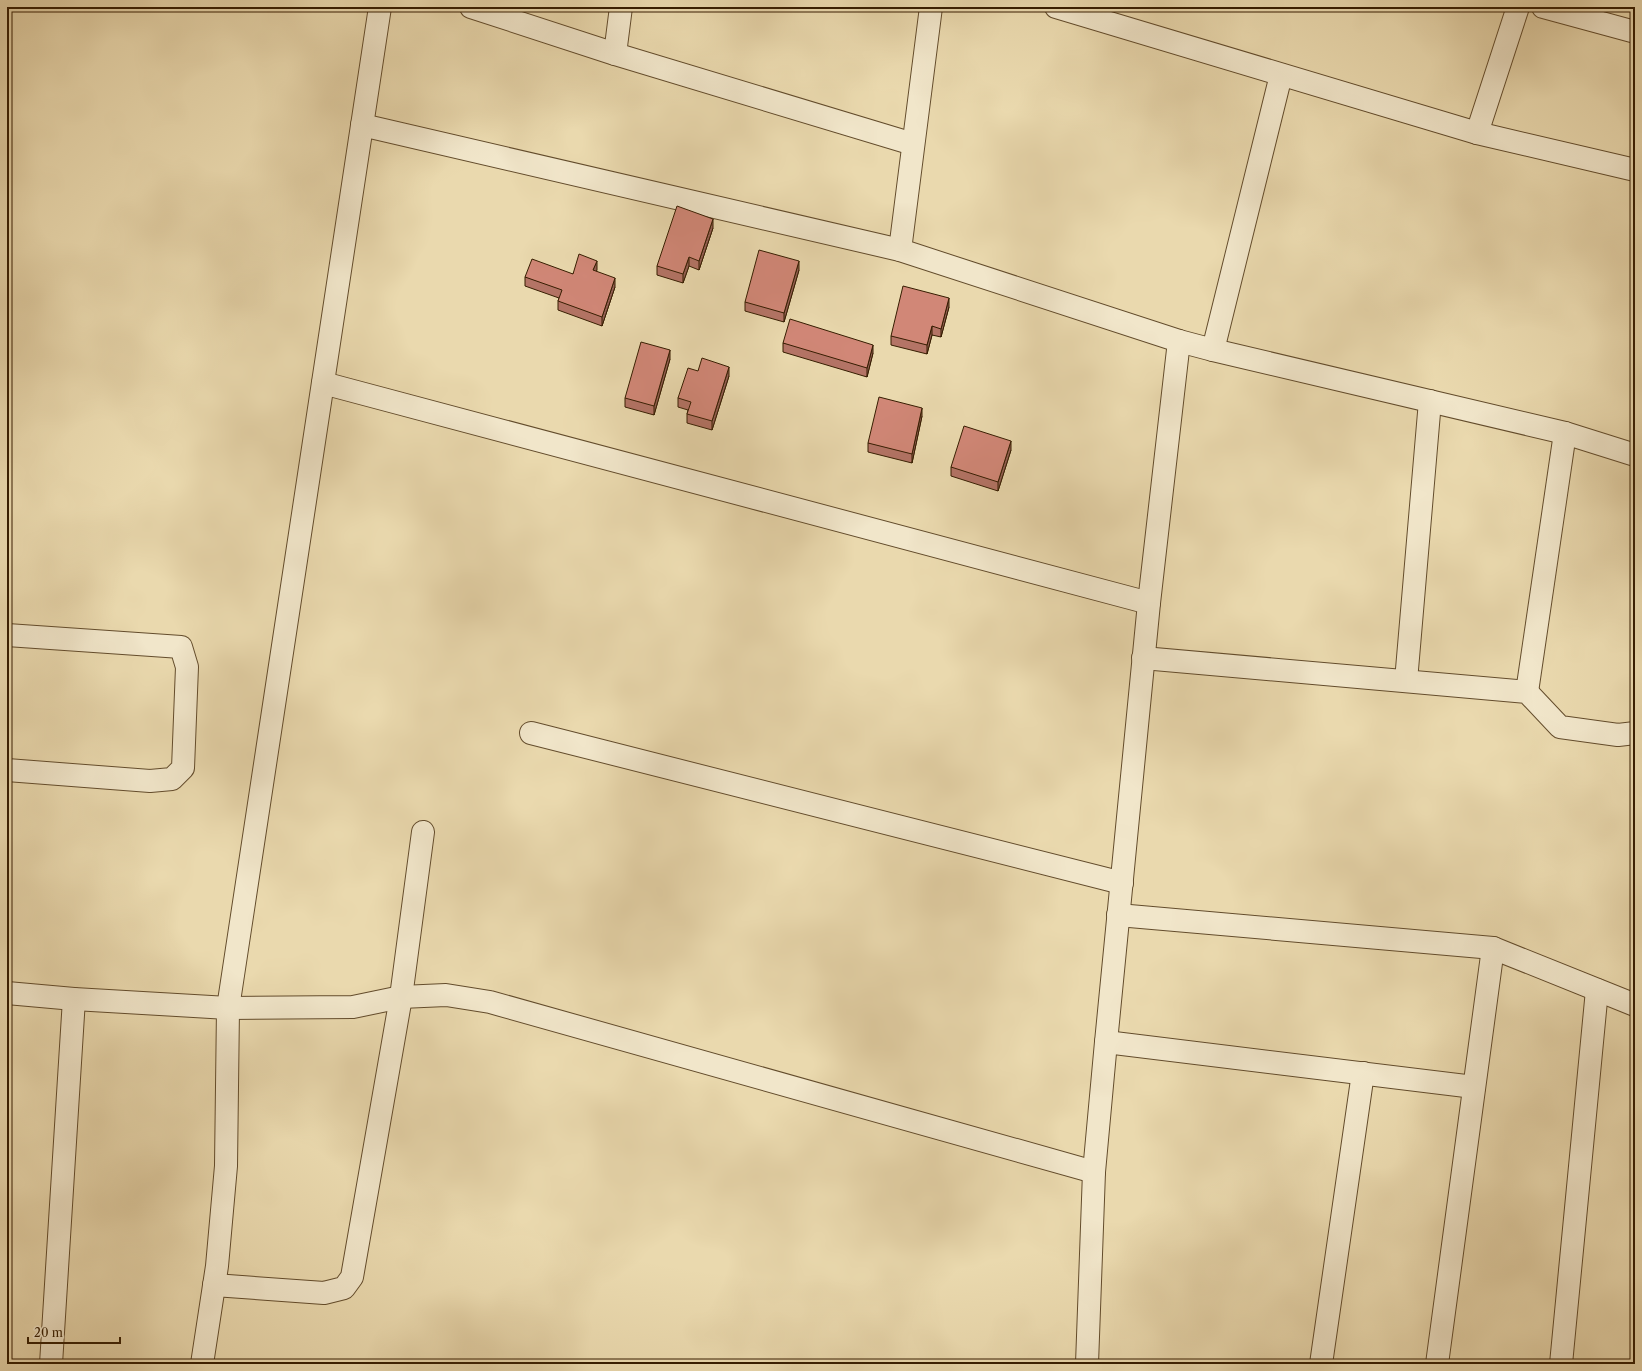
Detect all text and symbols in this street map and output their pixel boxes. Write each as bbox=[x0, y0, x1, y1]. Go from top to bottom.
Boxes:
scale bar bbox=[28, 1319, 120, 1345]
text: 20 m bbox=[34, 1325, 63, 1340]

